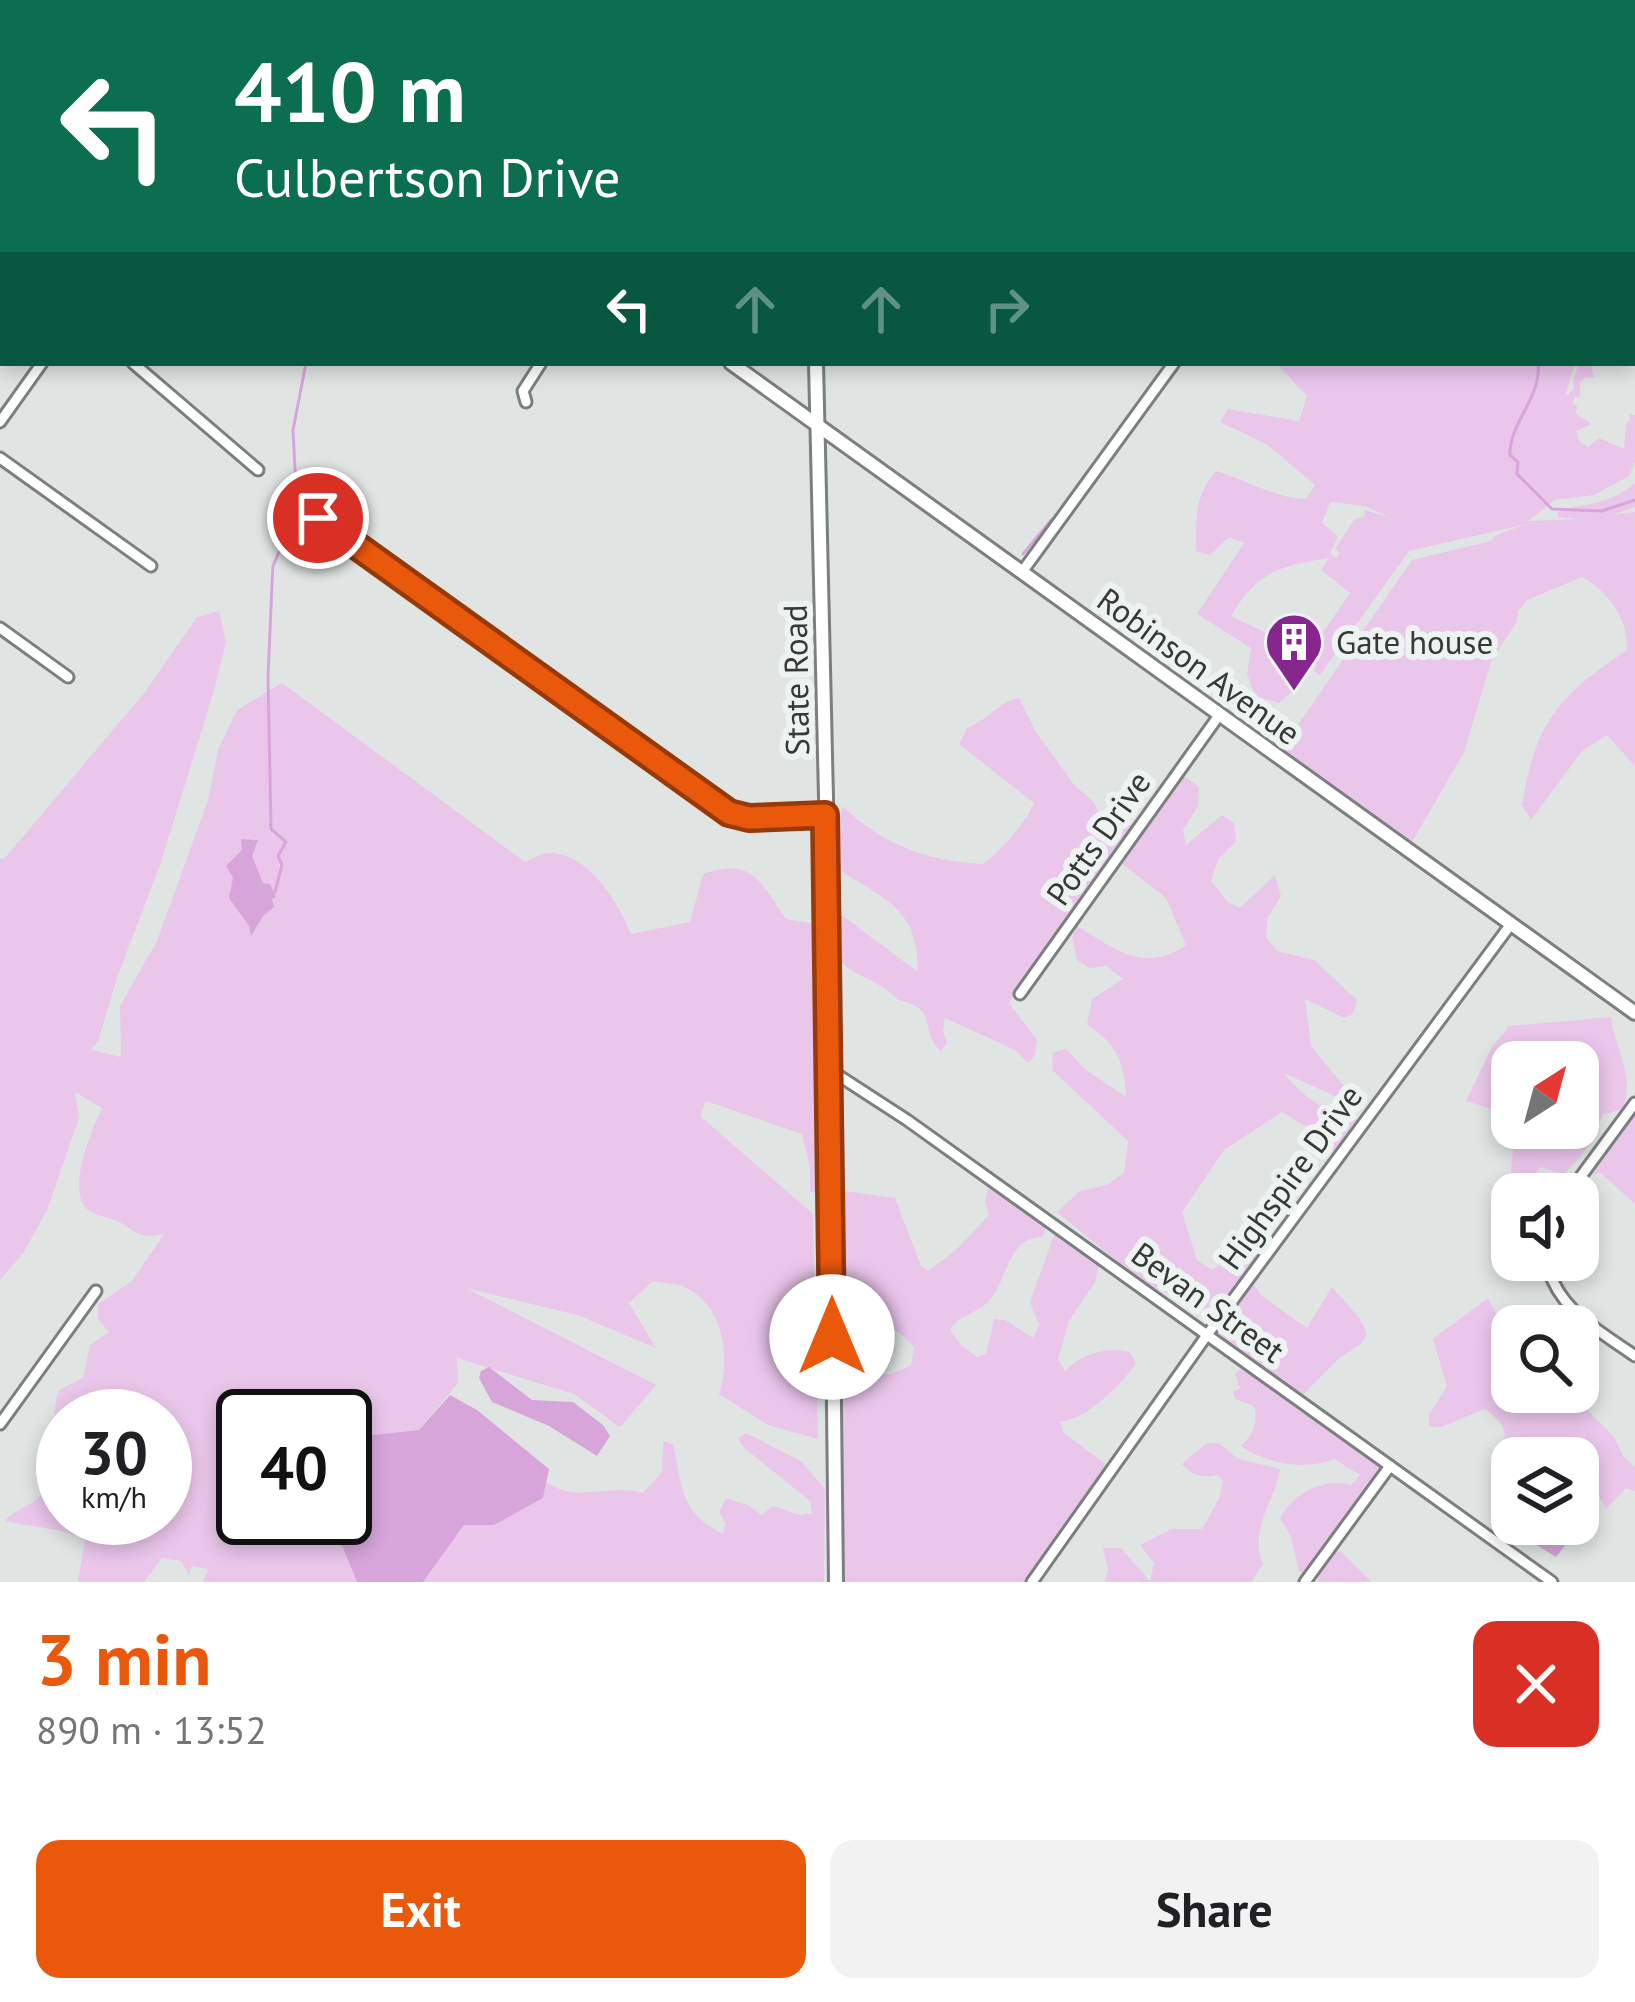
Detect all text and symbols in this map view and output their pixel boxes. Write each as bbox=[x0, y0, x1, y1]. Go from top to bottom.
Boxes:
text: 410 m bbox=[234, 36, 466, 145]
icon: left bbox=[36, 48, 192, 204]
text: Culbertson Drive bbox=[234, 142, 620, 212]
icon: left bbox=[596, 276, 662, 342]
icon: ahead bbox=[722, 276, 788, 342]
icon: ahead bbox=[848, 276, 914, 342]
icon: right bbox=[974, 276, 1040, 342]
pin bbox=[267, 467, 369, 569]
icon: arrive bbox=[285, 485, 351, 551]
street label: Robinson Avenue bbox=[1089, 577, 1309, 754]
street label: State Road bbox=[773, 604, 818, 756]
building icon: Gate house bbox=[1263, 611, 1325, 693]
place label: Gate house bbox=[1336, 620, 1493, 663]
street label: Potts Drive bbox=[1036, 762, 1159, 913]
north arrow bbox=[1491, 1041, 1599, 1149]
map controls bbox=[1491, 1041, 1599, 1545]
street label: Highspire Drive bbox=[1208, 1076, 1371, 1278]
button: sound bbox=[1491, 1173, 1599, 1281]
street label: Bevan Street bbox=[1123, 1232, 1293, 1372]
position arrow bbox=[769, 1274, 895, 1400]
button: search bbox=[1491, 1305, 1599, 1413]
speed limit sign: 40 bbox=[216, 1389, 372, 1545]
text: 30 bbox=[80, 1413, 148, 1491]
button: layers bbox=[1491, 1437, 1599, 1545]
text: km/h bbox=[81, 1477, 147, 1516]
text: 3 min bbox=[36, 1612, 212, 1705]
button: close bbox=[1473, 1621, 1599, 1747]
text: 890 m · 13:52 bbox=[36, 1704, 267, 1755]
button: Exit bbox=[36, 1840, 806, 1978]
button: Share bbox=[830, 1840, 1599, 1978]

